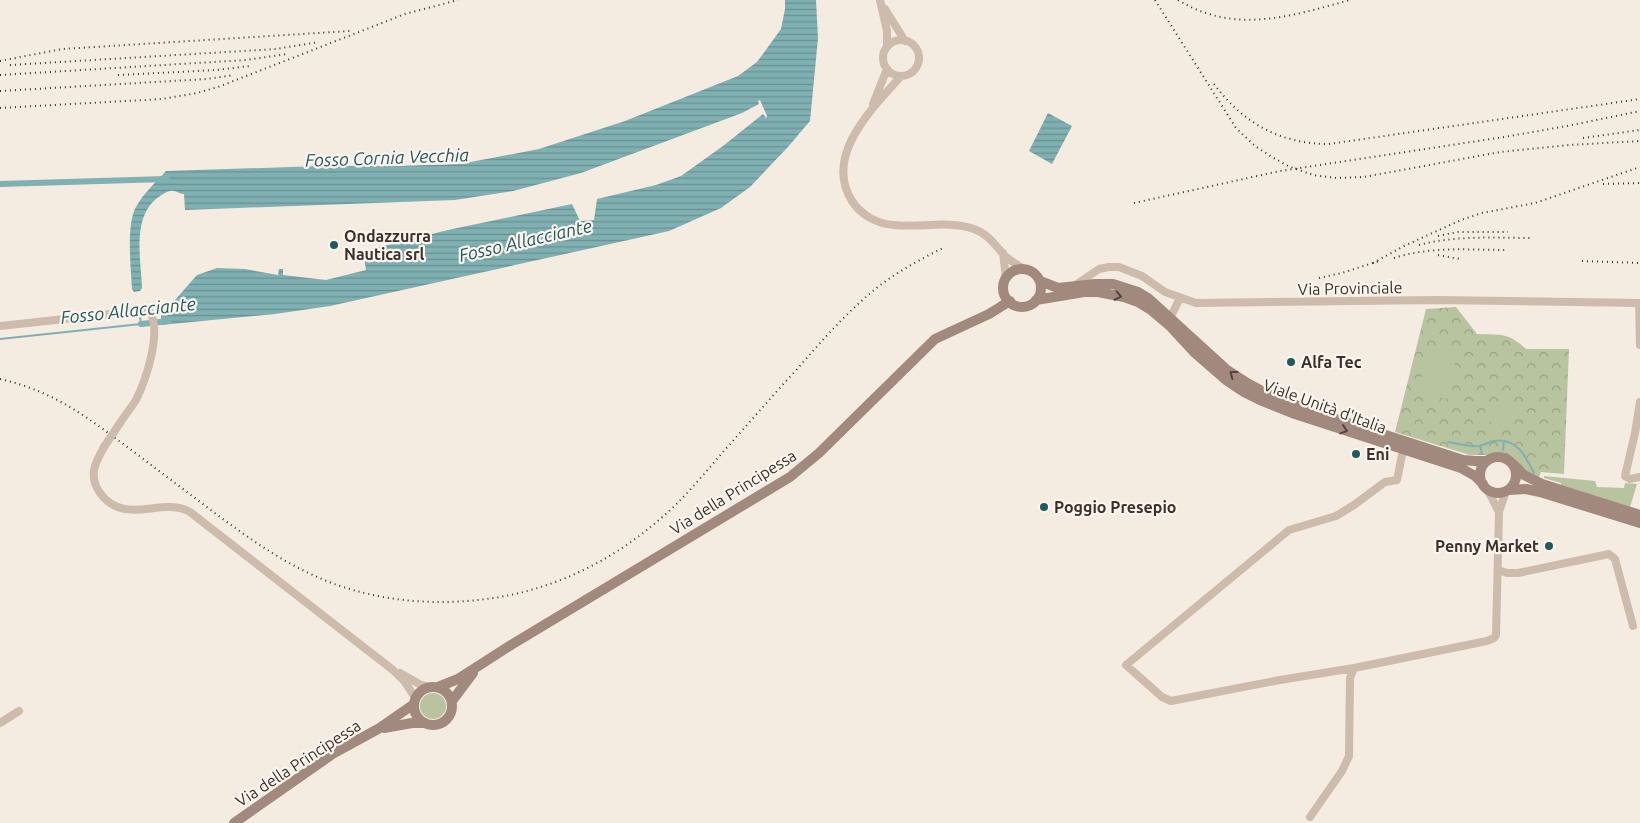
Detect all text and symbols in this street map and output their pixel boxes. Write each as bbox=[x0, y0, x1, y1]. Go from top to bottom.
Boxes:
water label: Fosso Cornia Vecchia bbox=[305, 144, 470, 170]
water label: Fosso Allacciante bbox=[457, 215, 593, 265]
place label: Ondazzurra Nautica srl bbox=[344, 227, 431, 263]
marker: Ondazzurra Nautica srl bbox=[328, 239, 340, 251]
street label: Via Provinciale bbox=[1297, 278, 1403, 298]
one-way arrow bbox=[1114, 290, 1123, 301]
water label: Fosso Allacciante bbox=[59, 293, 197, 327]
place label: Alfa Tec bbox=[1301, 353, 1362, 371]
marker: Alfa Tec bbox=[1285, 356, 1297, 368]
one-way arrow bbox=[1229, 371, 1239, 380]
street label: Viale Unità d'Italia bbox=[1261, 375, 1389, 437]
one-way arrow bbox=[1339, 425, 1348, 435]
place label: Eni bbox=[1366, 445, 1389, 463]
street label: Via della Principessa bbox=[667, 446, 799, 538]
marker: Eni bbox=[1350, 448, 1362, 460]
place label: Poggio Presepio bbox=[1054, 498, 1176, 516]
marker: Poggio Presepio bbox=[1038, 501, 1050, 513]
place label: Penny Market bbox=[1435, 537, 1539, 555]
marker: Penny Market bbox=[1543, 540, 1555, 552]
street label: Via della Principessa bbox=[232, 716, 364, 810]

